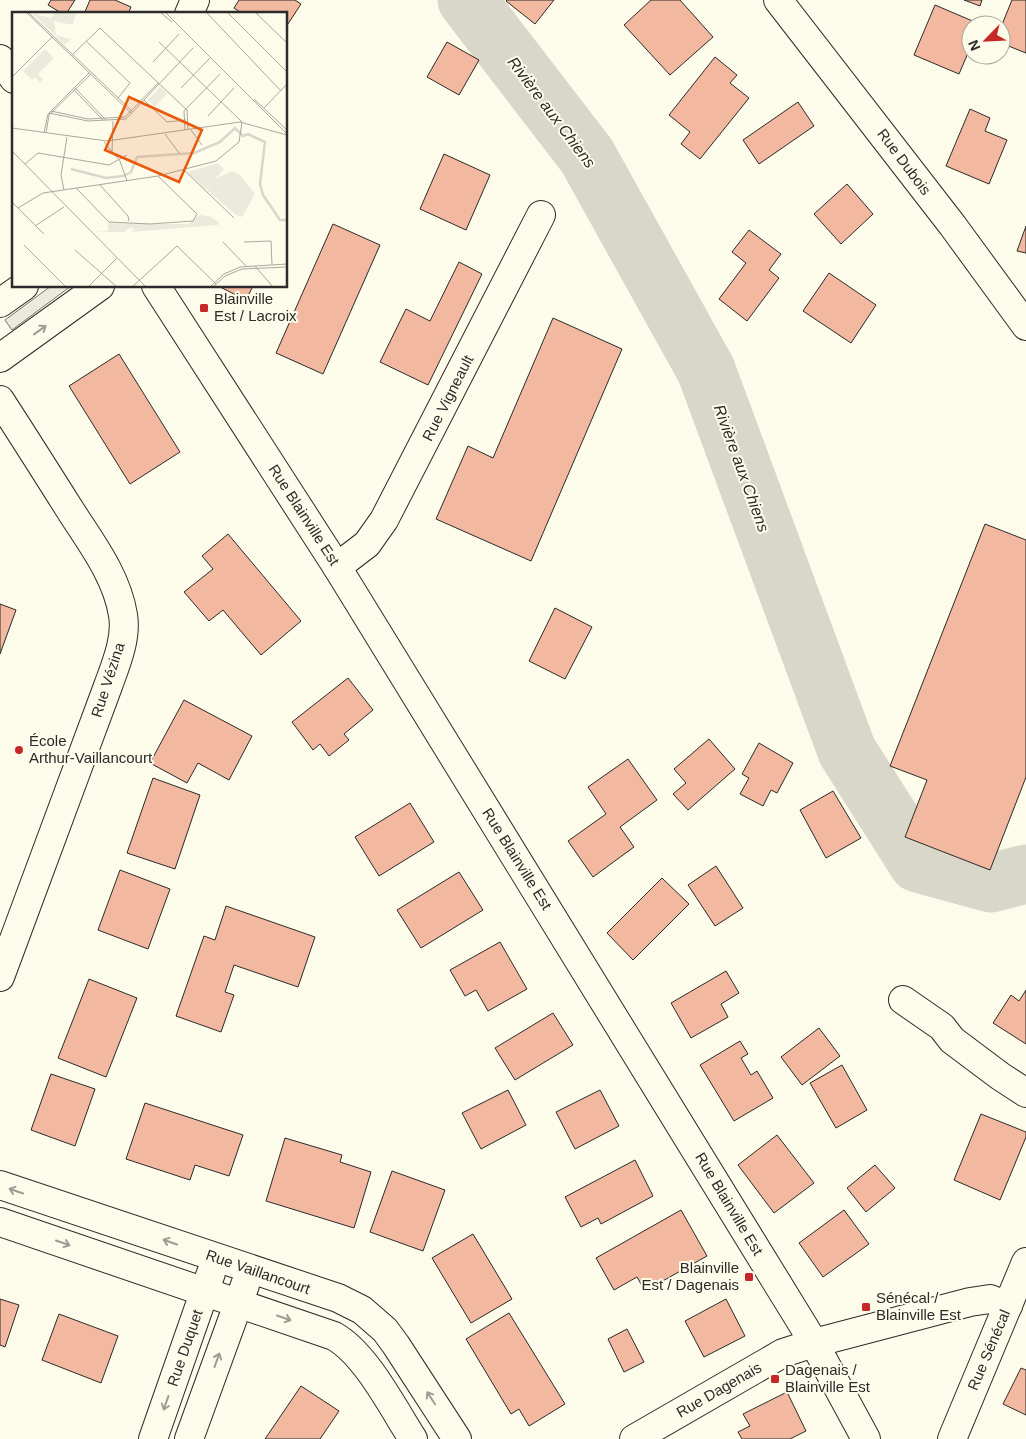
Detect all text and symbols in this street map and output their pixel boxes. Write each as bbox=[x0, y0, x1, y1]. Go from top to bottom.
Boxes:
inset map bbox=[12, 12, 288, 288]
north arrow bbox=[961, 15, 1011, 65]
text: N bbox=[965, 37, 983, 53]
water label: Rivière aux Chiens bbox=[504, 54, 599, 171]
street label: Rue Dubois bbox=[874, 125, 935, 198]
place label: Blainville Est / Lacroix bbox=[214, 290, 297, 324]
marker: Blainville Est / Lacroix bbox=[198, 302, 210, 314]
one-way arrow bbox=[32, 325, 46, 335]
street label: Rue Vigneault bbox=[419, 351, 477, 443]
water label: Rivière aux Chiens bbox=[711, 402, 772, 534]
street label: Rue Blainville Est bbox=[266, 461, 344, 569]
street label: Rue Vézina bbox=[87, 640, 128, 719]
place label: École Arthur-Vaillancourt bbox=[29, 732, 153, 766]
marker: École Arthur-Vaillancourt bbox=[13, 744, 25, 756]
street label: Rue Blainville Est bbox=[479, 805, 556, 913]
street label: Rue Blainville Est bbox=[692, 1149, 767, 1259]
one-way arrow bbox=[8, 1185, 24, 1195]
one-way arrow bbox=[163, 1237, 179, 1247]
one-way arrow bbox=[54, 1239, 70, 1248]
street label: Rue Vaillancourt bbox=[204, 1246, 313, 1298]
place label: Blainville Est / Dagenais bbox=[641, 1259, 739, 1293]
marker: Blainville Est / Dagenais bbox=[743, 1271, 755, 1283]
place label: Sénécal / Blainville Est bbox=[876, 1289, 962, 1323]
marker: Sénécal / Blainville Est bbox=[860, 1301, 872, 1313]
street label: Rue Duquet bbox=[163, 1306, 206, 1388]
street label: Rue Sénécal bbox=[964, 1307, 1013, 1393]
one-way arrow bbox=[276, 1314, 292, 1323]
one-way arrow bbox=[213, 1353, 223, 1369]
street label: Rue Dagenais bbox=[673, 1358, 764, 1421]
place label: Dagenais / Blainville Est bbox=[785, 1361, 871, 1395]
marker: Dagenais / Blainville Est bbox=[769, 1373, 781, 1385]
one-way arrow bbox=[426, 1391, 436, 1405]
one-way arrow bbox=[161, 1395, 170, 1410]

